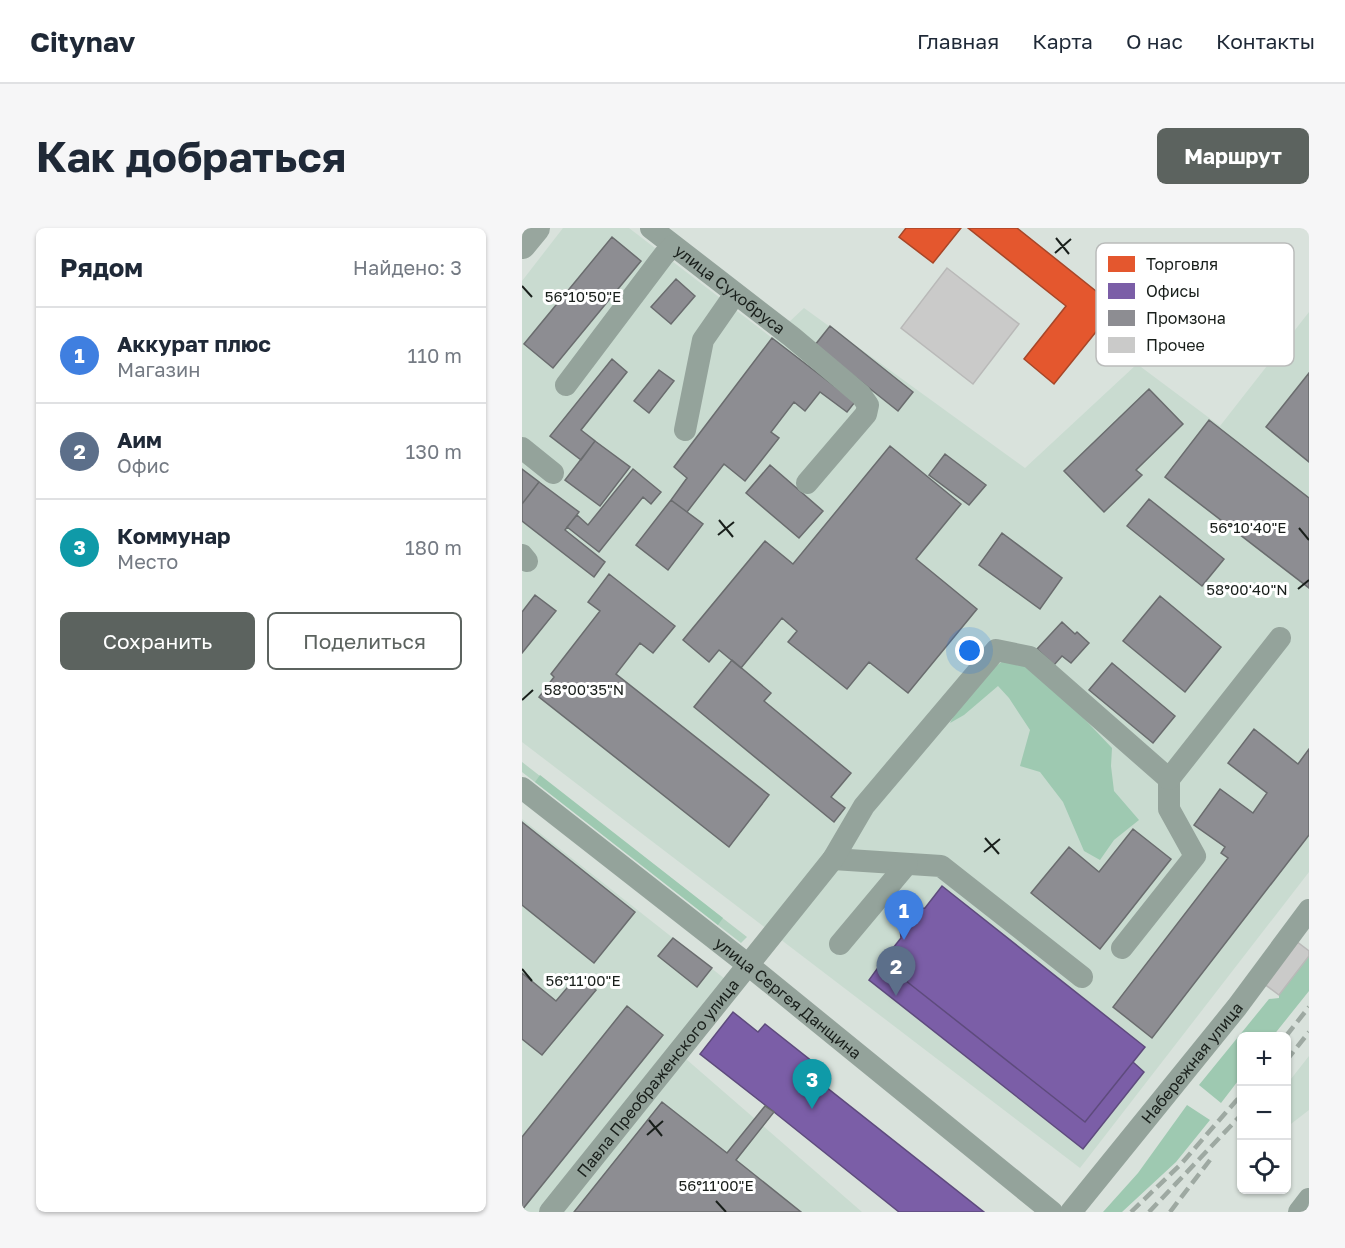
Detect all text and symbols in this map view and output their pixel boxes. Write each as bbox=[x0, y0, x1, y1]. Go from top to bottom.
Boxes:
text: Citynav bbox=[30, 25, 135, 58]
text: Главная bbox=[917, 28, 999, 54]
text: Карта bbox=[1032, 28, 1093, 54]
text: О нас bbox=[1126, 28, 1183, 54]
text: Контакты bbox=[1216, 28, 1315, 54]
button: Маршрут bbox=[1157, 128, 1309, 184]
text: Как добраться bbox=[36, 131, 346, 181]
street label: улица Сухобруса bbox=[671, 240, 789, 338]
legend bbox=[1096, 243, 1294, 366]
text: Рядом bbox=[60, 252, 143, 283]
text: Торговля bbox=[1146, 254, 1218, 274]
text: Найдено: 3 bbox=[353, 255, 462, 279]
text: Офисы bbox=[1146, 281, 1200, 301]
text: 56°10'50"E bbox=[545, 287, 621, 305]
text: Промзона bbox=[1146, 308, 1226, 328]
text: Аккурат плюс bbox=[117, 330, 271, 357]
text: Прочее bbox=[1146, 335, 1205, 355]
text: 1 bbox=[74, 343, 85, 367]
text: 110 m bbox=[408, 343, 462, 367]
text: Магазин bbox=[117, 357, 201, 381]
text: Аим bbox=[117, 426, 162, 453]
text: 2 bbox=[73, 439, 86, 463]
text: 130 m bbox=[406, 439, 462, 463]
text: Офис bbox=[117, 453, 170, 477]
text: 56°10'40"E bbox=[1210, 518, 1286, 536]
text: Коммунар bbox=[117, 522, 231, 549]
text: 3 bbox=[73, 535, 86, 559]
text: 180 m bbox=[405, 535, 462, 559]
text: Место bbox=[117, 549, 178, 573]
text: 58°00'40"N bbox=[1206, 580, 1288, 598]
button: Сохранить bbox=[60, 612, 255, 670]
button: Поделиться bbox=[267, 612, 462, 670]
your location bbox=[955, 636, 984, 665]
text: 58°00'35"N bbox=[544, 680, 624, 698]
pin: 1 bbox=[884, 890, 923, 940]
street label: улица Сергея Данщина bbox=[711, 933, 866, 1063]
pin: 2 bbox=[876, 946, 916, 996]
text: 56°11'00"E bbox=[545, 971, 621, 989]
street label: Павла Преображенского улица bbox=[572, 975, 743, 1181]
street label: Набережная улица bbox=[1137, 998, 1247, 1128]
map controls bbox=[1237, 1032, 1291, 1194]
button: + bbox=[1237, 1032, 1291, 1086]
pin: 3 bbox=[792, 1060, 832, 1109]
button: − bbox=[1237, 1086, 1291, 1140]
button: locate bbox=[1237, 1140, 1291, 1194]
text: 56°11'00"E bbox=[678, 1176, 754, 1194]

